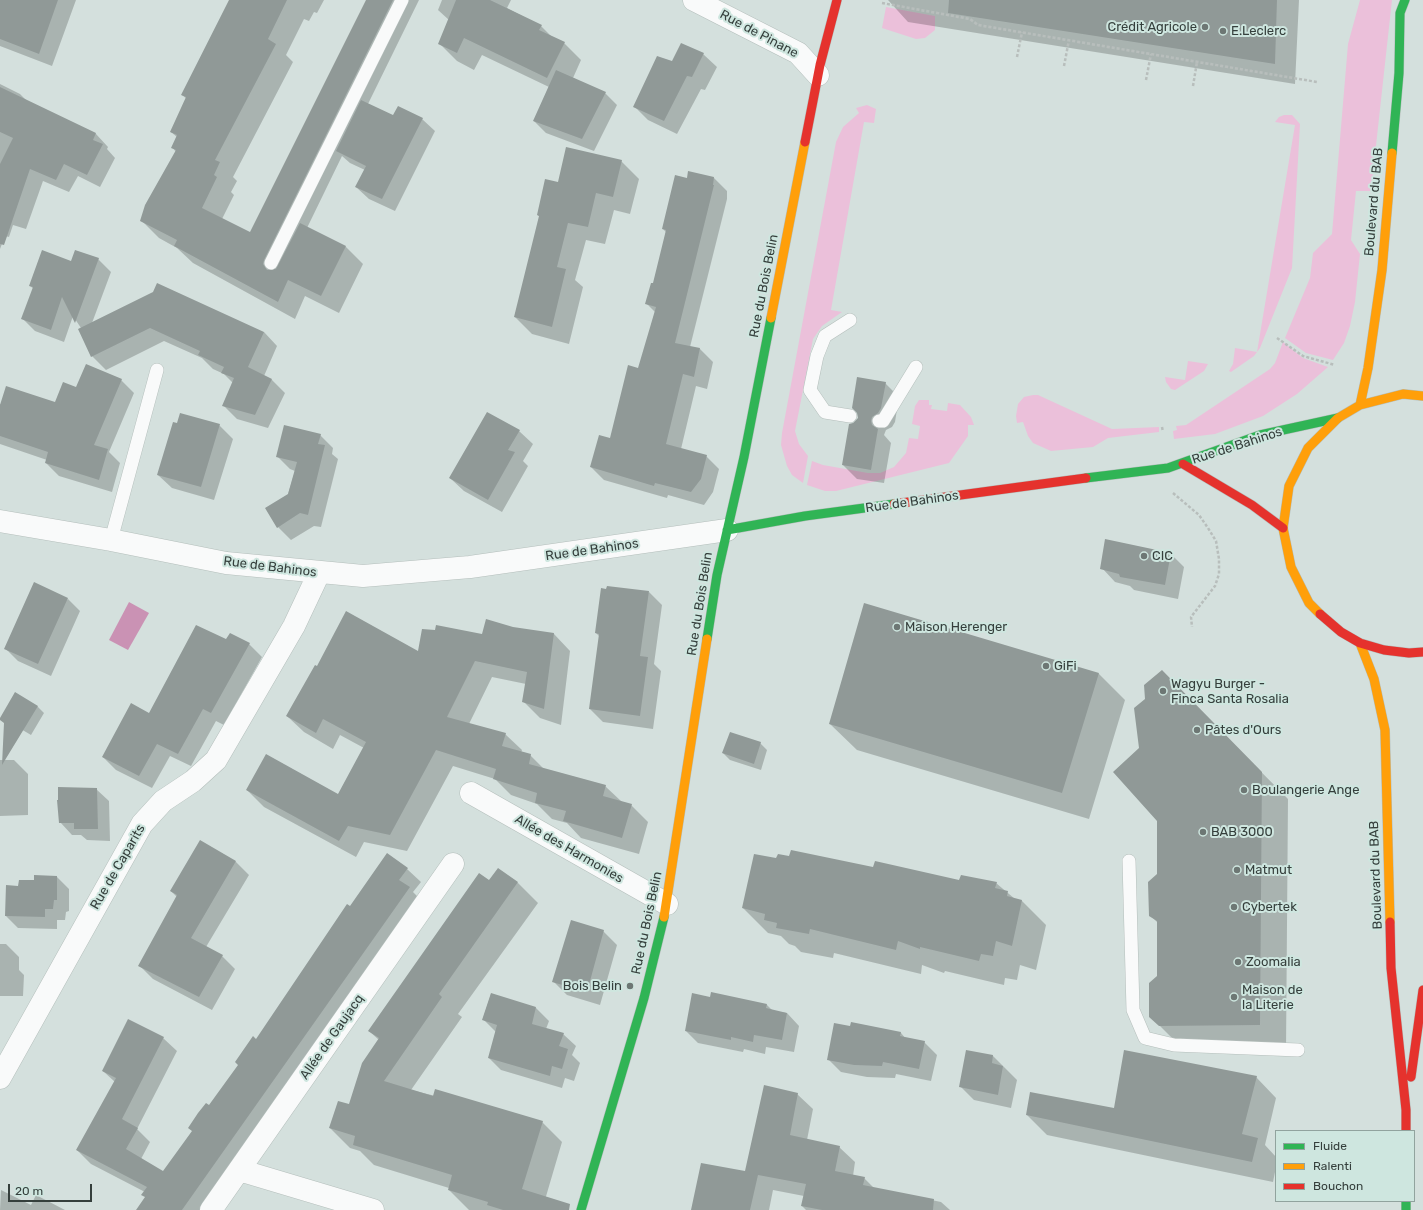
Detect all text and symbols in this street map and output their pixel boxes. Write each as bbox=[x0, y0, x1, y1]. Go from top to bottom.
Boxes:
street label: Rue de Pinane bbox=[717, 7, 801, 61]
place label: Crédit Agricole bbox=[1108, 19, 1197, 35]
marker: Crédit Agricole bbox=[1200, 22, 1210, 32]
place label: E.Leclerc bbox=[1231, 23, 1286, 39]
marker: E.Leclerc bbox=[1218, 26, 1228, 36]
street label: Boulevard du BAB bbox=[1361, 147, 1387, 257]
street label: Rue du Bois Belin bbox=[746, 233, 782, 339]
street label: Rue de Bahinos bbox=[1190, 424, 1284, 468]
street label: Rue de Bahinos bbox=[864, 488, 960, 516]
street label: Rue de Bahinos bbox=[544, 536, 640, 564]
place label: CIC bbox=[1152, 548, 1173, 564]
street label: Rue du Bois Belin bbox=[684, 551, 716, 657]
marker: CIC bbox=[1139, 551, 1149, 561]
street label: Rue de Bahinos bbox=[222, 554, 318, 580]
place label: Maison Herenger bbox=[905, 619, 1007, 635]
marker: Maison Herenger bbox=[892, 622, 902, 632]
place label: GiFi bbox=[1054, 658, 1077, 674]
marker: GiFi bbox=[1041, 661, 1051, 671]
place label: Wagyu Burger - Finca Santa Rosalia bbox=[1171, 676, 1289, 707]
marker: Wagyu Burger - Finca Santa Rosalia bbox=[1158, 686, 1168, 696]
place label: Pâtes d'Ours bbox=[1205, 722, 1281, 738]
marker: Pâtes d'Ours bbox=[1192, 725, 1202, 735]
place label: Boulangerie Ange bbox=[1252, 782, 1359, 798]
marker: Boulangerie Ange bbox=[1239, 785, 1249, 795]
street label: Allée des Harmonies bbox=[512, 812, 626, 886]
street label: Boulevard du BAB bbox=[1366, 820, 1386, 930]
street label: Rue de Caparits bbox=[87, 822, 149, 912]
place label: BAB 3000 bbox=[1211, 824, 1273, 840]
marker: BAB 3000 bbox=[1198, 827, 1208, 837]
place label: Matmut bbox=[1245, 862, 1292, 878]
marker: Matmut bbox=[1232, 865, 1242, 875]
street label: Rue du Bois Belin bbox=[628, 870, 666, 976]
place label: Cybertek bbox=[1242, 899, 1297, 915]
marker: Cybertek bbox=[1229, 902, 1239, 912]
place label: Zoomalia bbox=[1246, 954, 1301, 970]
marker: Zoomalia bbox=[1233, 957, 1243, 967]
place label: Bois Belin bbox=[563, 978, 622, 994]
marker: Bois Belin bbox=[625, 981, 635, 991]
place label: Maison de la Literie bbox=[1242, 982, 1303, 1013]
street label: Allée de Gaujacq bbox=[297, 991, 367, 1083]
marker: Maison de la Literie bbox=[1229, 992, 1239, 1002]
legend bbox=[1275, 1130, 1415, 1202]
text: Fluide bbox=[1313, 1139, 1347, 1153]
text: Ralenti bbox=[1313, 1159, 1352, 1173]
scale bar bbox=[10, 1176, 94, 1202]
text: Bouchon bbox=[1313, 1179, 1363, 1193]
text: 20 m bbox=[15, 1184, 43, 1198]

